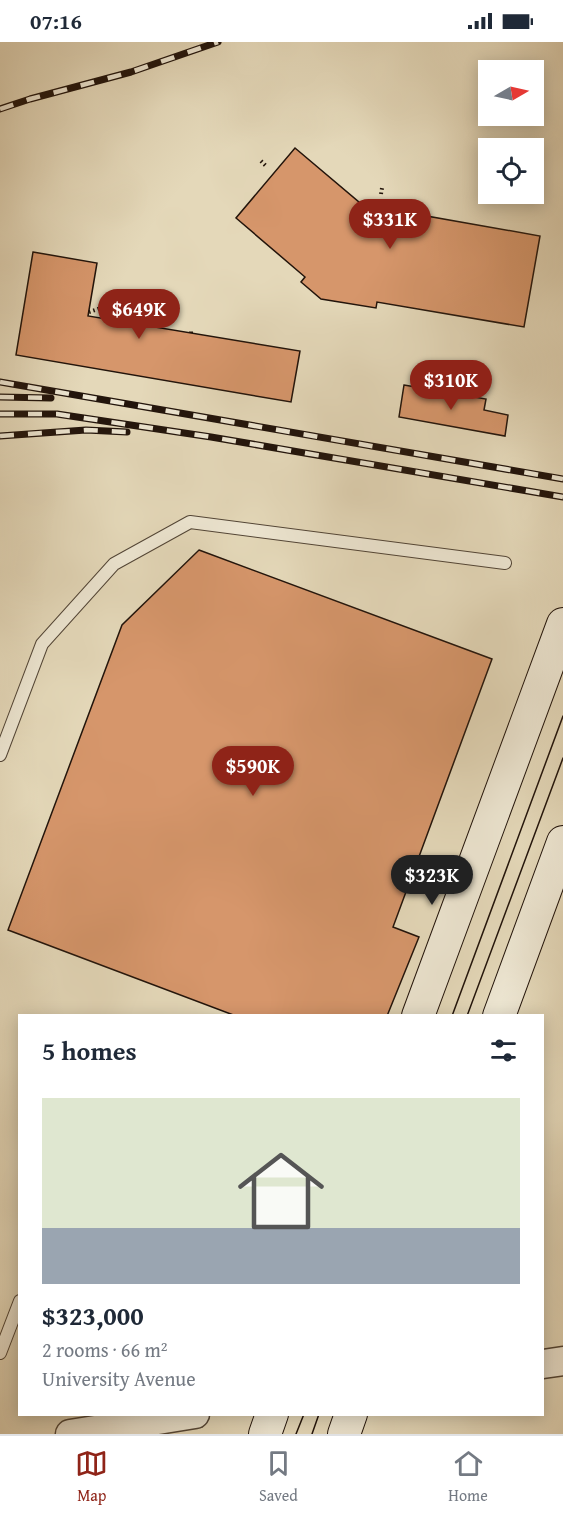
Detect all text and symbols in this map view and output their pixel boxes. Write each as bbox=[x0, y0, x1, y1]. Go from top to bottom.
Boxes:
text: 07:16 bbox=[30, 5, 82, 37]
north arrow bbox=[478, 60, 544, 126]
map controls bbox=[478, 60, 544, 204]
button: locate bbox=[478, 138, 544, 204]
pin: $331K bbox=[348, 199, 432, 250]
text: $331K bbox=[363, 204, 417, 233]
pin: $649K bbox=[97, 289, 181, 340]
text: $649K bbox=[112, 294, 166, 323]
pin: $310K bbox=[409, 360, 493, 411]
text: $310K bbox=[424, 365, 478, 394]
pin: $590K bbox=[211, 746, 295, 797]
text: $590K bbox=[226, 751, 280, 780]
pin: $323K bbox=[390, 855, 474, 906]
text: $323K bbox=[405, 860, 459, 889]
text: 5 homes bbox=[42, 1031, 137, 1070]
icon: filters bbox=[487, 1034, 520, 1067]
icon: home bbox=[227, 1137, 335, 1245]
text: $323,000 bbox=[42, 1296, 144, 1335]
text: 2 rooms · 66 m² bbox=[42, 1335, 168, 1364]
text: University Avenue bbox=[42, 1364, 196, 1393]
tab: Map bbox=[75, 1447, 108, 1507]
tab: Saved bbox=[259, 1447, 298, 1507]
tab: Home bbox=[448, 1447, 488, 1507]

